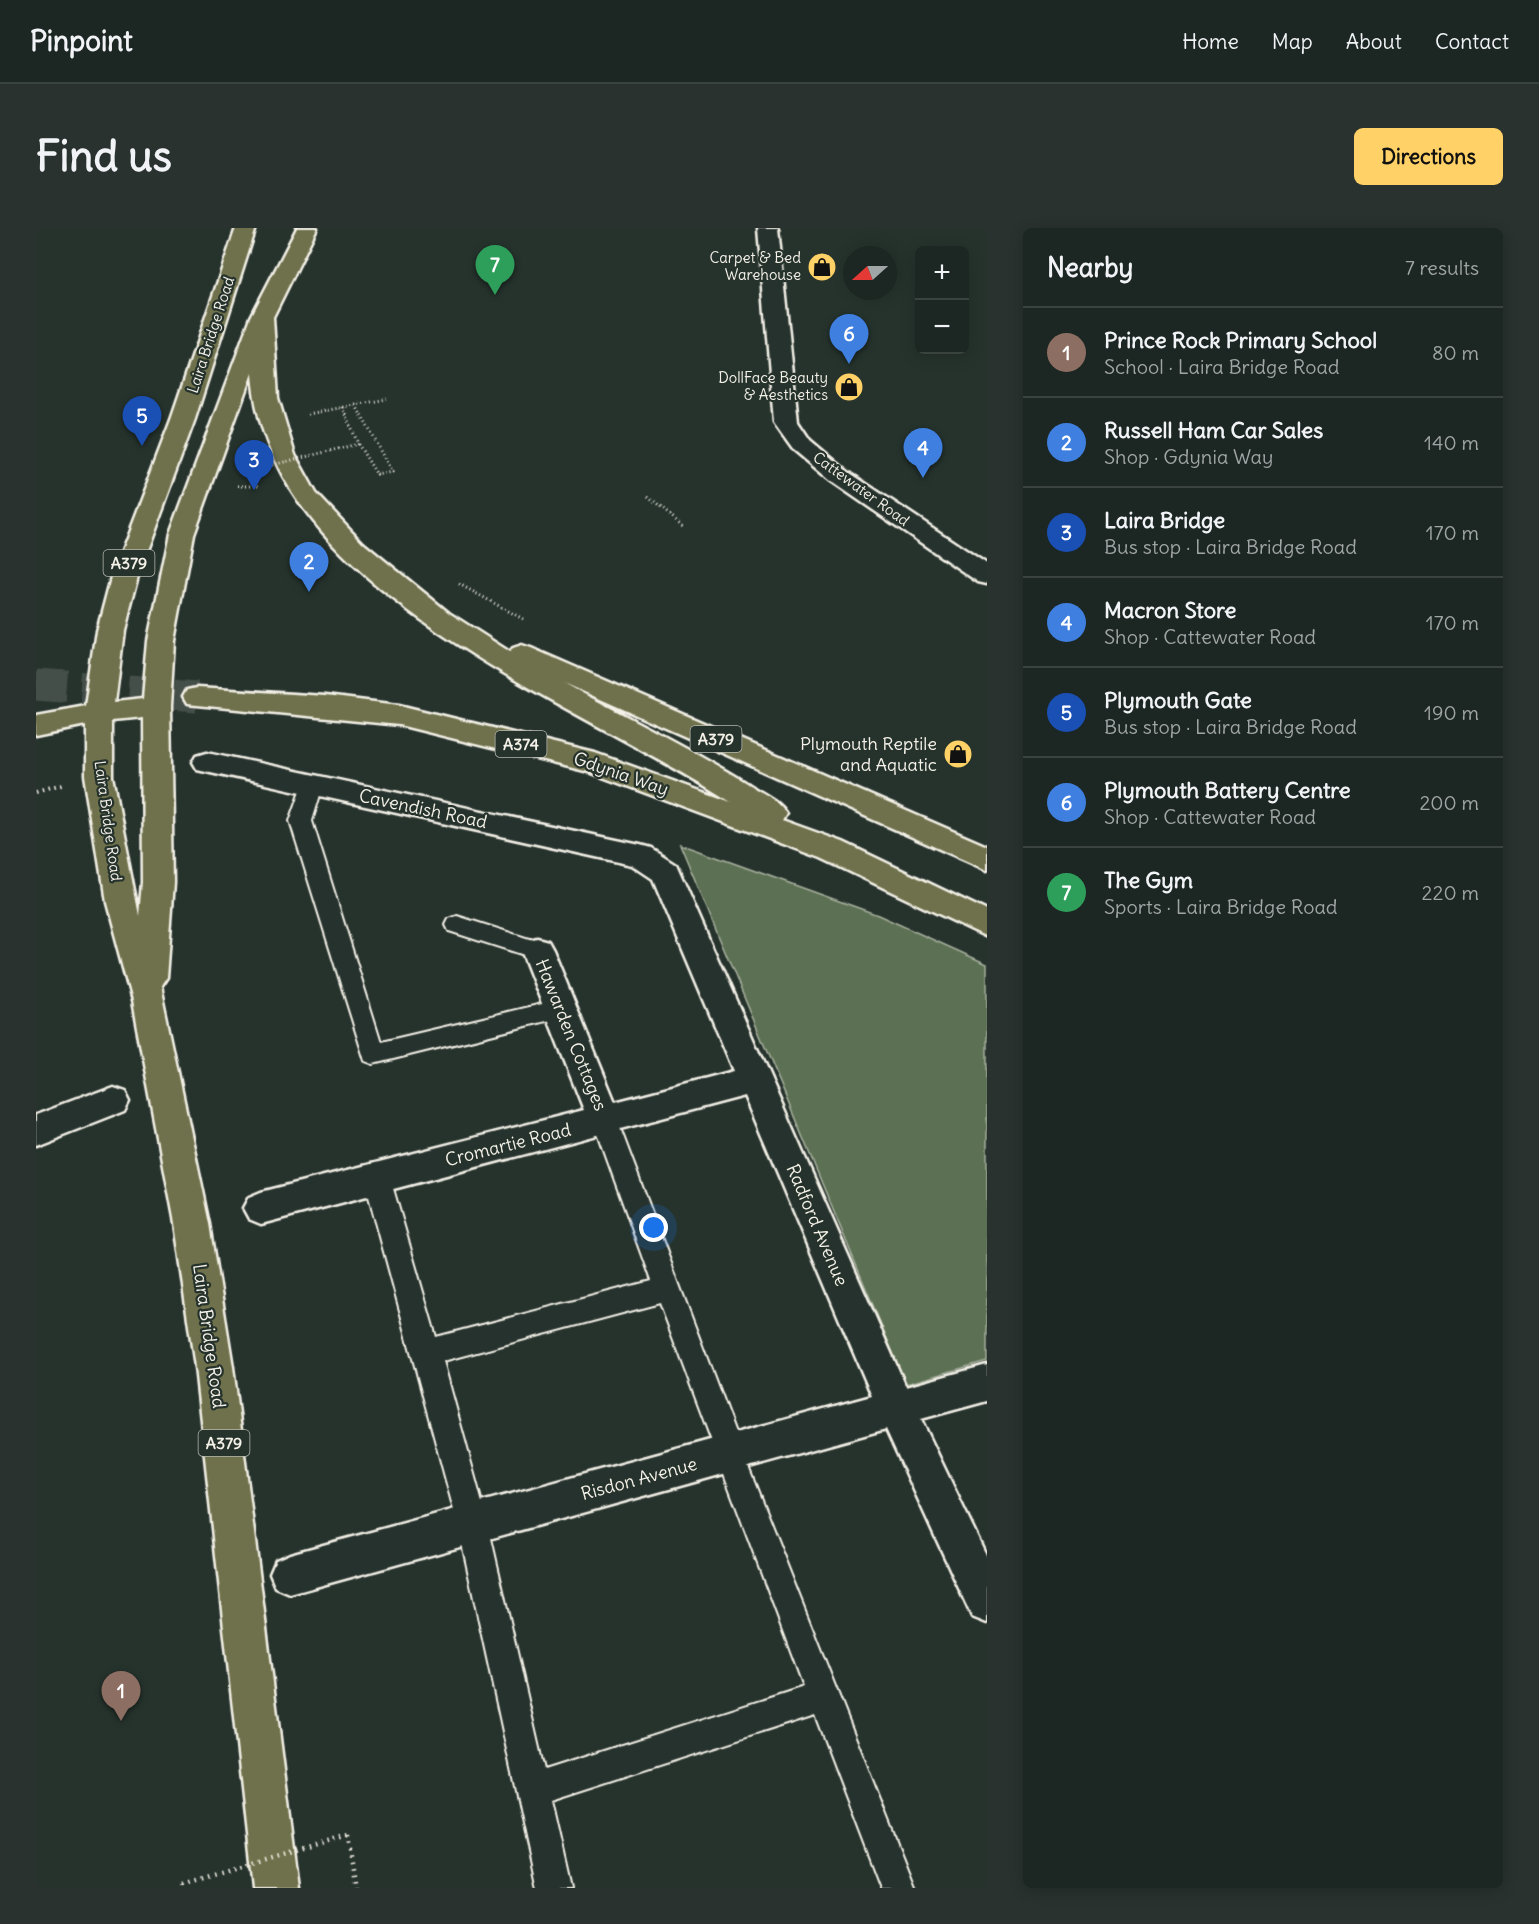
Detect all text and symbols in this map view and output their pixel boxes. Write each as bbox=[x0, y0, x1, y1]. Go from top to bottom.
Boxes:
text: Pinpoint bbox=[30, 23, 133, 59]
text: Home bbox=[1182, 28, 1239, 55]
text: Map bbox=[1272, 28, 1313, 55]
text: About bbox=[1346, 28, 1402, 55]
text: Contact bbox=[1435, 28, 1509, 55]
button: Directions bbox=[1354, 128, 1503, 185]
text: Find us bbox=[36, 130, 172, 182]
pin: 7 bbox=[476, 245, 514, 295]
north arrow bbox=[843, 246, 897, 300]
map controls bbox=[915, 246, 969, 354]
button: + bbox=[915, 246, 969, 300]
place label: Carpet & Bed Warehouse bbox=[710, 248, 801, 284]
shop icon: Carpet & Bed Warehouse bbox=[806, 251, 838, 283]
text: Nearby bbox=[1047, 251, 1133, 284]
text: 7 results bbox=[1405, 255, 1479, 280]
street label: Laira Bridge Road bbox=[183, 274, 238, 396]
button: − bbox=[915, 300, 969, 354]
pin: 6 bbox=[830, 314, 868, 364]
text: Prince Rock Primary School bbox=[1104, 326, 1377, 354]
text: 1 bbox=[1063, 340, 1070, 365]
text: 80 m bbox=[1432, 340, 1479, 365]
text: School · Laira Bridge Road bbox=[1104, 354, 1340, 379]
place label: DollFace Beauty & Aesthetics bbox=[718, 368, 828, 404]
shop icon: DollFace Beauty & Aesthetics bbox=[833, 371, 865, 403]
pin: 5 bbox=[122, 396, 162, 446]
text: Russell Ham Car Sales bbox=[1104, 416, 1323, 444]
pin: 4 bbox=[904, 428, 942, 478]
text: 2 bbox=[1061, 430, 1072, 455]
text: 140 m bbox=[1424, 430, 1479, 455]
pin: 3 bbox=[234, 440, 274, 490]
text: Shop · Gdynia Way bbox=[1104, 444, 1273, 469]
street label: Cattewater Road bbox=[809, 447, 913, 530]
text: Laira Bridge bbox=[1104, 506, 1225, 534]
text: 3 bbox=[1061, 520, 1072, 545]
text: 170 m bbox=[1426, 520, 1479, 545]
text: Bus stop · Laira Bridge Road bbox=[1104, 534, 1357, 559]
pin: 2 bbox=[290, 542, 328, 592]
road number: A379 bbox=[104, 550, 154, 576]
text: Macron Store bbox=[1104, 596, 1236, 624]
text: 4 bbox=[1061, 610, 1072, 635]
text: 170 m bbox=[1426, 610, 1479, 635]
text: Shop · Cattewater Road bbox=[1104, 624, 1316, 649]
text: Plymouth Gate bbox=[1104, 686, 1252, 714]
text: 5 bbox=[1061, 700, 1072, 725]
text: 190 m bbox=[1424, 700, 1479, 725]
text: Bus stop · Laira Bridge Road bbox=[1104, 714, 1357, 739]
road number: A379 bbox=[690, 726, 742, 752]
road number: A374 bbox=[496, 731, 546, 757]
place label: Plymouth Reptile and Aquatic bbox=[800, 732, 937, 776]
shop icon: Plymouth Reptile and Aquatic bbox=[942, 738, 974, 770]
street label: Gdynia Way bbox=[571, 747, 672, 801]
street label: Laira Bridge Road bbox=[91, 759, 126, 883]
text: Plymouth Battery Centre bbox=[1104, 776, 1351, 804]
street label: Cavendish Road bbox=[357, 784, 490, 833]
text: 6 bbox=[1061, 790, 1072, 815]
text: 200 m bbox=[1419, 790, 1479, 815]
text: Shop · Cattewater Road bbox=[1104, 804, 1316, 829]
text: The Gym bbox=[1104, 866, 1193, 894]
text: 7 bbox=[1062, 880, 1071, 905]
text: 220 m bbox=[1422, 880, 1479, 905]
text: Sports · Laira Bridge Road bbox=[1104, 894, 1338, 919]
street label: Hawarden Cottages bbox=[531, 956, 612, 1114]
street label: Cromartie Road bbox=[443, 1118, 574, 1171]
street label: Radford Avenue bbox=[781, 1160, 854, 1289]
your location bbox=[639, 1213, 668, 1242]
street label: Laira Bridge Road bbox=[188, 1262, 231, 1410]
road number: A379 bbox=[198, 1430, 249, 1456]
street label: Risdon Avenue bbox=[578, 1452, 700, 1505]
pin: 1 bbox=[102, 1672, 140, 1721]

